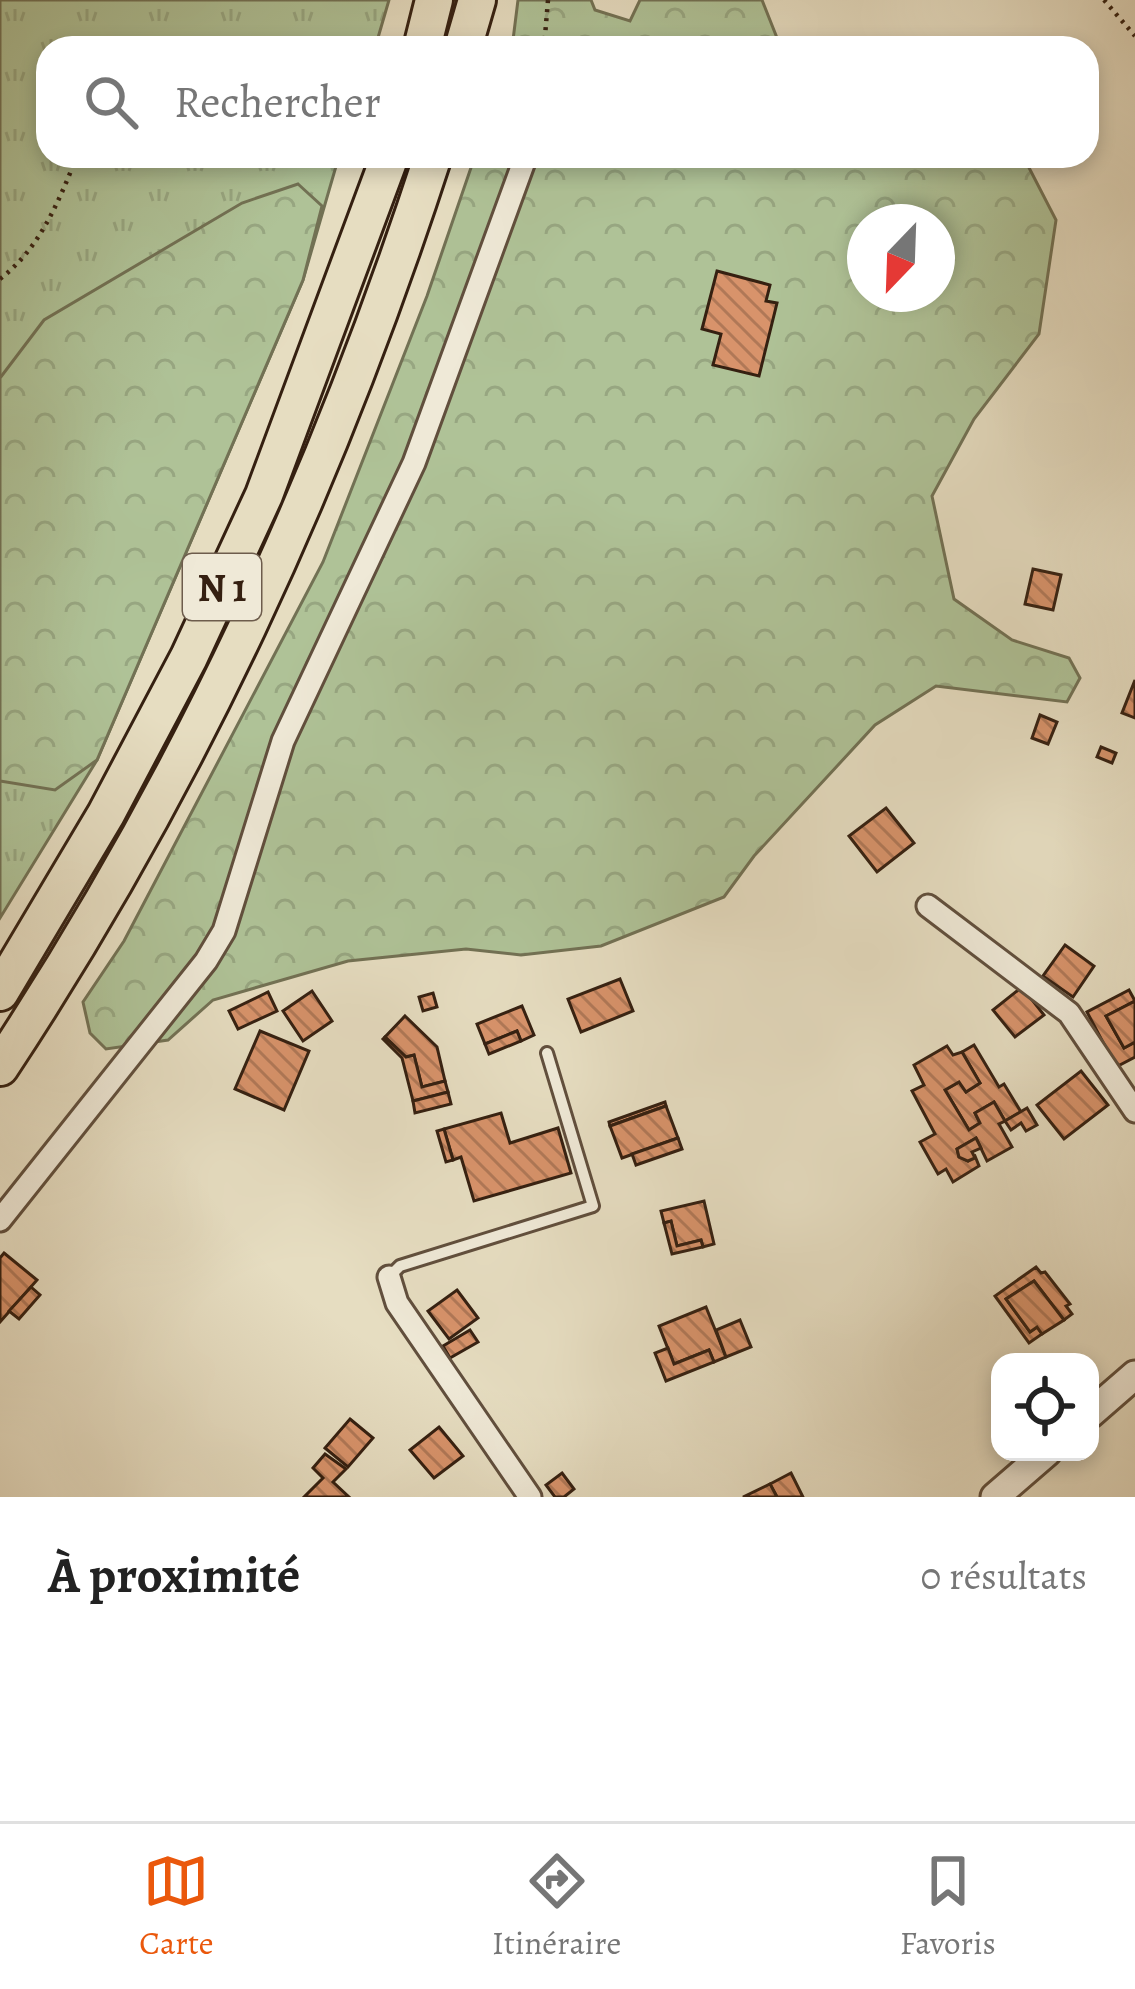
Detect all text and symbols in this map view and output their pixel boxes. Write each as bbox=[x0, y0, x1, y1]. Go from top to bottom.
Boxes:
search box bbox=[36, 36, 1099, 168]
icon: search bbox=[78, 69, 144, 135]
text: Rechercher bbox=[174, 71, 381, 133]
north arrow bbox=[847, 204, 955, 312]
road number: N 1 bbox=[183, 554, 261, 620]
map controls bbox=[991, 1353, 1099, 1461]
button: locate bbox=[991, 1353, 1099, 1461]
text: À proximité bbox=[48, 1540, 300, 1610]
text: 0 résultats bbox=[921, 1549, 1087, 1602]
tab: Carte bbox=[139, 1848, 214, 1965]
tab: Itinéraire bbox=[492, 1848, 621, 1965]
tab: Favoris bbox=[900, 1848, 996, 1965]

